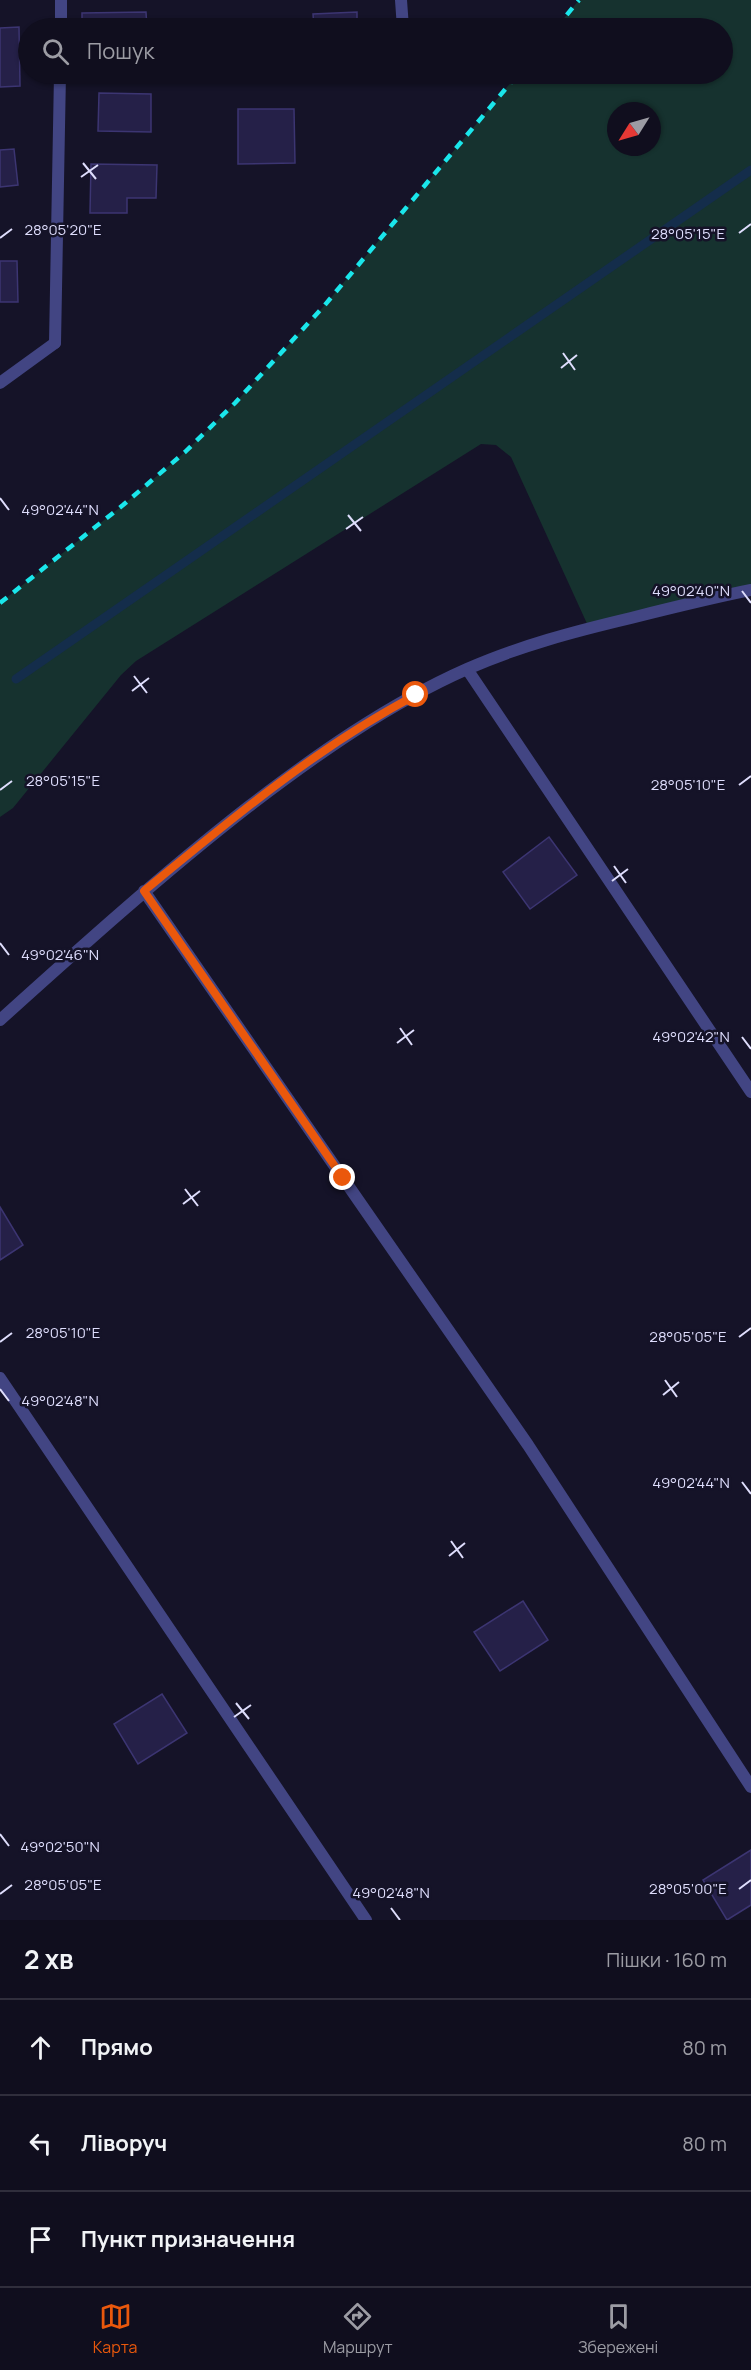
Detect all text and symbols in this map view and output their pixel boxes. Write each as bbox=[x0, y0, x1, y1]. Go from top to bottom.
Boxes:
search box bbox=[18, 18, 733, 84]
icon: search bbox=[39, 35, 72, 68]
text: Пошук bbox=[87, 36, 154, 66]
north arrow bbox=[607, 102, 661, 156]
text: 28°05'20"E bbox=[24, 219, 102, 240]
text: 28°05'15"E bbox=[651, 223, 725, 244]
text: 49°02'44"N bbox=[21, 499, 99, 520]
text: 49°02'40"N bbox=[652, 580, 730, 601]
route start bbox=[402, 681, 428, 707]
text: 28°05'15"E bbox=[26, 770, 100, 791]
text: 28°05'10"E bbox=[651, 774, 725, 795]
text: 49°02'46"N bbox=[21, 944, 99, 965]
text: 49°02'42"N bbox=[652, 1026, 730, 1047]
route end bbox=[329, 1164, 355, 1190]
text: 28°05'10"E bbox=[26, 1322, 100, 1343]
text: 28°05'05"E bbox=[649, 1326, 727, 1347]
text: 49°02'48"N bbox=[21, 1390, 99, 1411]
text: 49°02'44"N bbox=[652, 1472, 730, 1493]
text: 49°02'50"N bbox=[20, 1836, 100, 1857]
text: 28°05'05"E bbox=[24, 1874, 102, 1895]
text: 28°05'00"E bbox=[649, 1878, 727, 1899]
text: 49°02'48"N bbox=[352, 1882, 430, 1903]
text: 2 хв bbox=[24, 1941, 74, 1977]
text: Пішки · 160 m bbox=[606, 1946, 727, 1973]
icon: ahead bbox=[24, 2031, 57, 2064]
text: Прямо bbox=[81, 2032, 153, 2062]
text: 80 m bbox=[682, 2034, 727, 2061]
icon: left bbox=[24, 2127, 57, 2160]
text: Ліворуч bbox=[81, 2128, 167, 2158]
text: 80 m bbox=[682, 2130, 727, 2157]
icon: arrive bbox=[24, 2223, 57, 2256]
text: Пункт призначення bbox=[81, 2224, 295, 2254]
tab: Карта bbox=[93, 2300, 137, 2358]
tab: Маршрут bbox=[323, 2300, 393, 2358]
tab: Збережені bbox=[578, 2300, 658, 2358]

